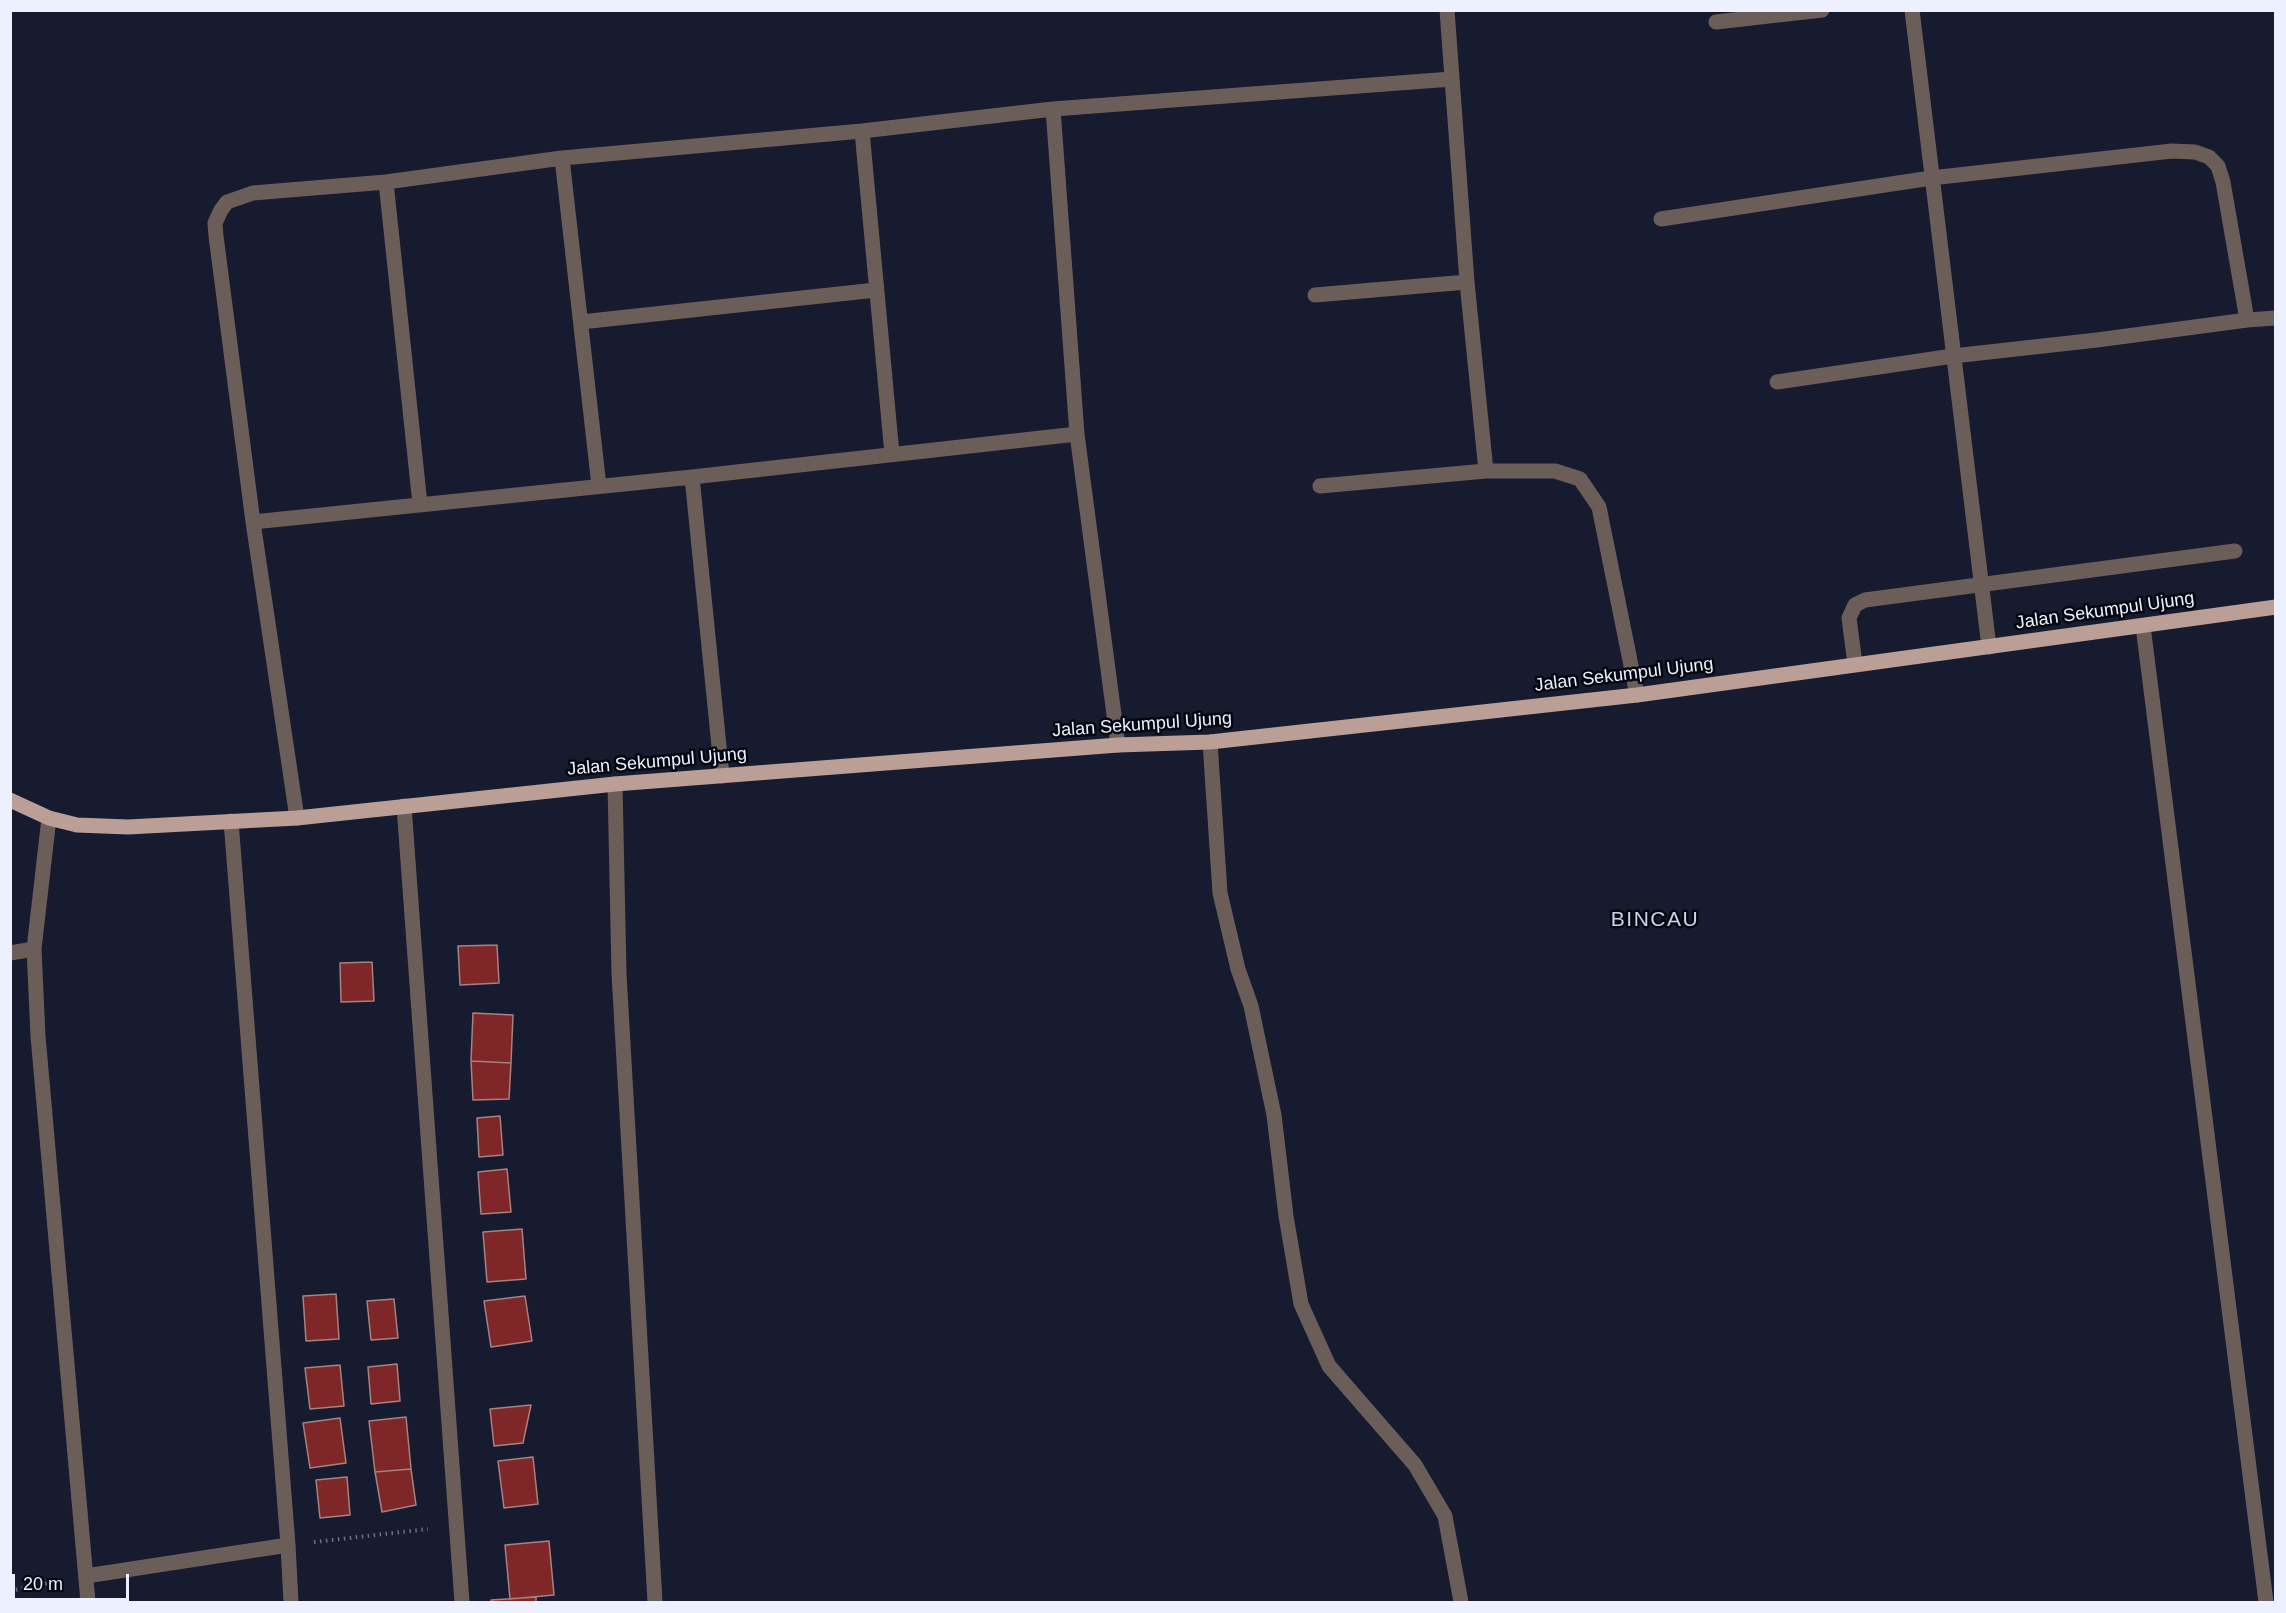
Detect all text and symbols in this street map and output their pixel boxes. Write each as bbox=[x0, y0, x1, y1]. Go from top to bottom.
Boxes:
street label: Jalan Sekumpul Ujung bbox=[2014, 588, 2196, 634]
street label: Jalan Sekumpul Ujung bbox=[1533, 653, 1715, 697]
street label: Jalan Sekumpul Ujung bbox=[1051, 708, 1233, 742]
street label: Jalan Sekumpul Ujung bbox=[566, 743, 748, 781]
district label: BINCAU bbox=[1611, 907, 1699, 933]
scale bar bbox=[15, 1562, 132, 1600]
text: 20 m bbox=[23, 1574, 63, 1594]

